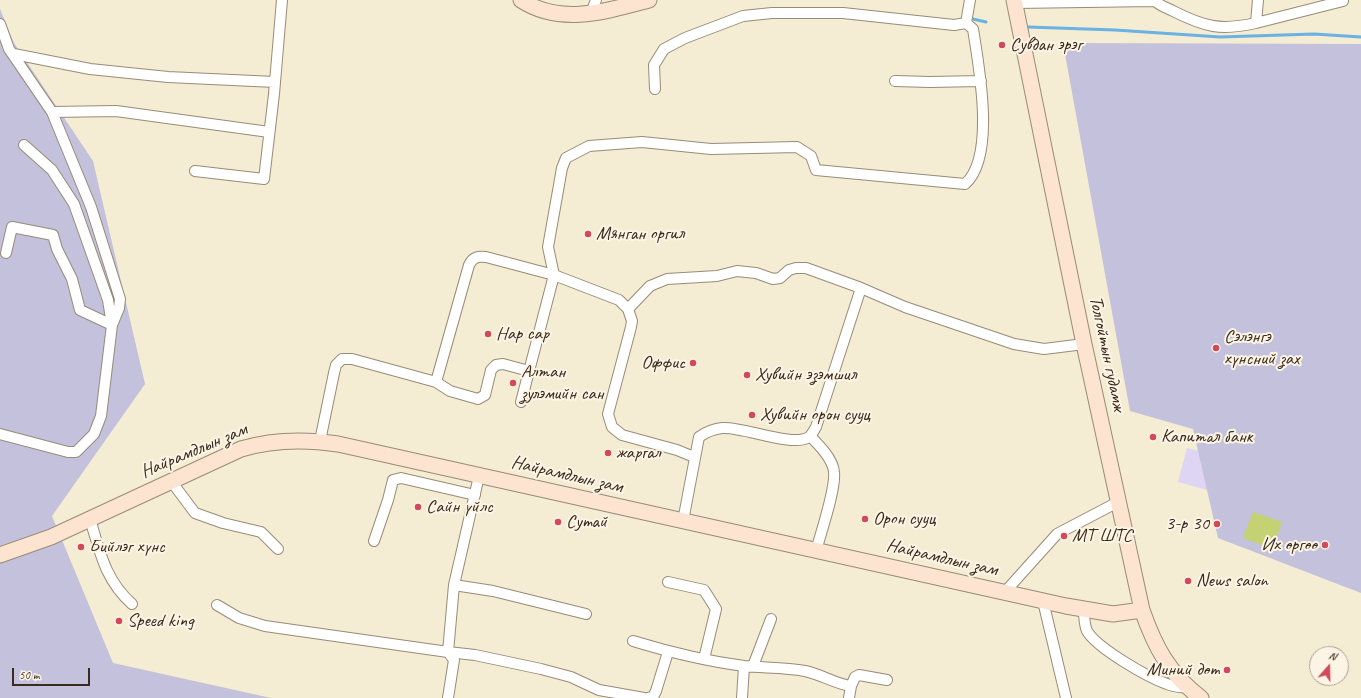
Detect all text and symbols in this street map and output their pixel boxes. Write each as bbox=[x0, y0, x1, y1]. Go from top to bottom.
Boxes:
place label: Сувдан эрэг bbox=[1010, 34, 1082, 56]
marker: Сувдан эрэг bbox=[997, 40, 1007, 50]
place label: Мянган оргил bbox=[596, 223, 684, 245]
marker: Мянган оргил bbox=[583, 229, 593, 239]
street label: Толгойтын гудамж bbox=[1084, 294, 1130, 414]
place label: Нар сар bbox=[496, 323, 549, 345]
place label: Сэлэнгэ хүнсний зах bbox=[1224, 326, 1299, 370]
marker: Нар сар bbox=[483, 329, 493, 339]
marker: Сэлэнгэ хүнсний зах bbox=[1211, 343, 1221, 353]
place label: Оффис bbox=[641, 352, 685, 374]
marker: Оффис bbox=[688, 358, 698, 368]
place label: Алтан зулэмийн сан bbox=[521, 361, 603, 405]
place label: Хувийн эзэмшил bbox=[755, 364, 856, 386]
marker: Хувийн эзэмшил bbox=[742, 370, 752, 380]
marker: Алтан зулэмийн сан bbox=[508, 378, 518, 388]
place label: Хувийн орон сууц bbox=[760, 404, 870, 426]
marker: Хувийн орон сууц bbox=[747, 410, 757, 420]
street label: Найрамдлын зам bbox=[137, 418, 251, 484]
place label: Капитал банк bbox=[1161, 426, 1253, 448]
marker: Капитал банк bbox=[1148, 432, 1158, 442]
place label: жаргал bbox=[616, 442, 660, 464]
marker: жаргал bbox=[603, 448, 613, 458]
street label: Найрамдлын зам bbox=[509, 451, 625, 499]
place label: Сайн үйлс bbox=[426, 496, 493, 518]
marker: Сайн үйлс bbox=[413, 502, 423, 512]
place label: Орон сууц bbox=[873, 508, 935, 530]
place label: Сутай bbox=[566, 511, 607, 533]
place label: 3-р 30 bbox=[1165, 513, 1209, 535]
marker: Орон сууц bbox=[860, 514, 870, 524]
marker: Сутай bbox=[553, 517, 563, 527]
marker: 3-р 30 bbox=[1212, 519, 1222, 529]
place label: МТ ШТС bbox=[1072, 525, 1132, 547]
marker: МТ ШТС bbox=[1059, 531, 1069, 541]
street label: Найрамдлын зам bbox=[884, 534, 1000, 582]
place label: Их өргөө bbox=[1261, 534, 1317, 556]
place label: Бийлэг хүнс bbox=[89, 536, 165, 558]
marker: Их өргөө bbox=[1320, 540, 1330, 550]
marker: Бийлэг хүнс bbox=[76, 542, 86, 552]
place label: News salon bbox=[1196, 570, 1268, 592]
marker: News salon bbox=[1183, 576, 1193, 586]
place label: Speed king bbox=[127, 610, 194, 632]
marker: Speed king bbox=[114, 616, 124, 626]
north arrow bbox=[1309, 646, 1349, 686]
text: N bbox=[1327, 648, 1338, 663]
place label: Миний дөт bbox=[1147, 659, 1219, 681]
scale bar bbox=[14, 660, 92, 686]
marker: Миний дөт bbox=[1222, 665, 1232, 675]
text: 50 m bbox=[19, 667, 39, 683]

